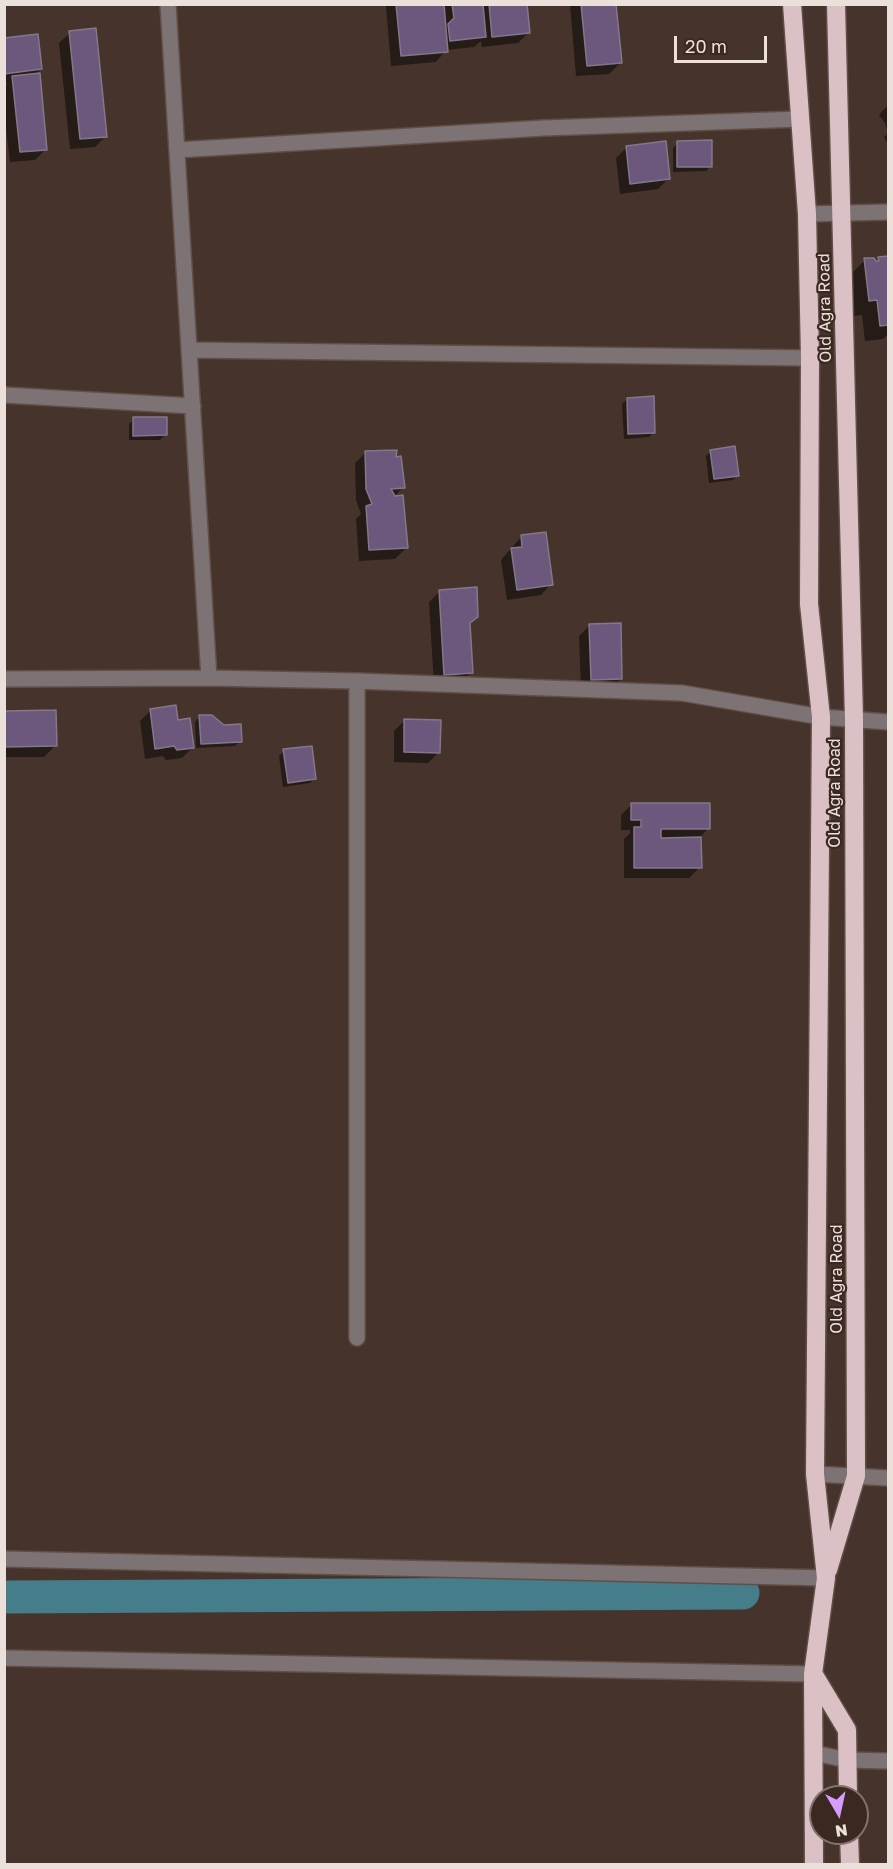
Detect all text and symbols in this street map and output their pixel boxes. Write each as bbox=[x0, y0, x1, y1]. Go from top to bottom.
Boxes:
scale bar bbox=[677, 24, 770, 62]
text: 20 m bbox=[685, 35, 727, 57]
street label: Old Agra Road bbox=[814, 253, 836, 363]
street label: Old Agra Road bbox=[825, 738, 845, 848]
street label: Old Agra Road bbox=[827, 1224, 847, 1334]
north arrow bbox=[809, 1785, 869, 1845]
text: N bbox=[834, 1820, 849, 1842]

